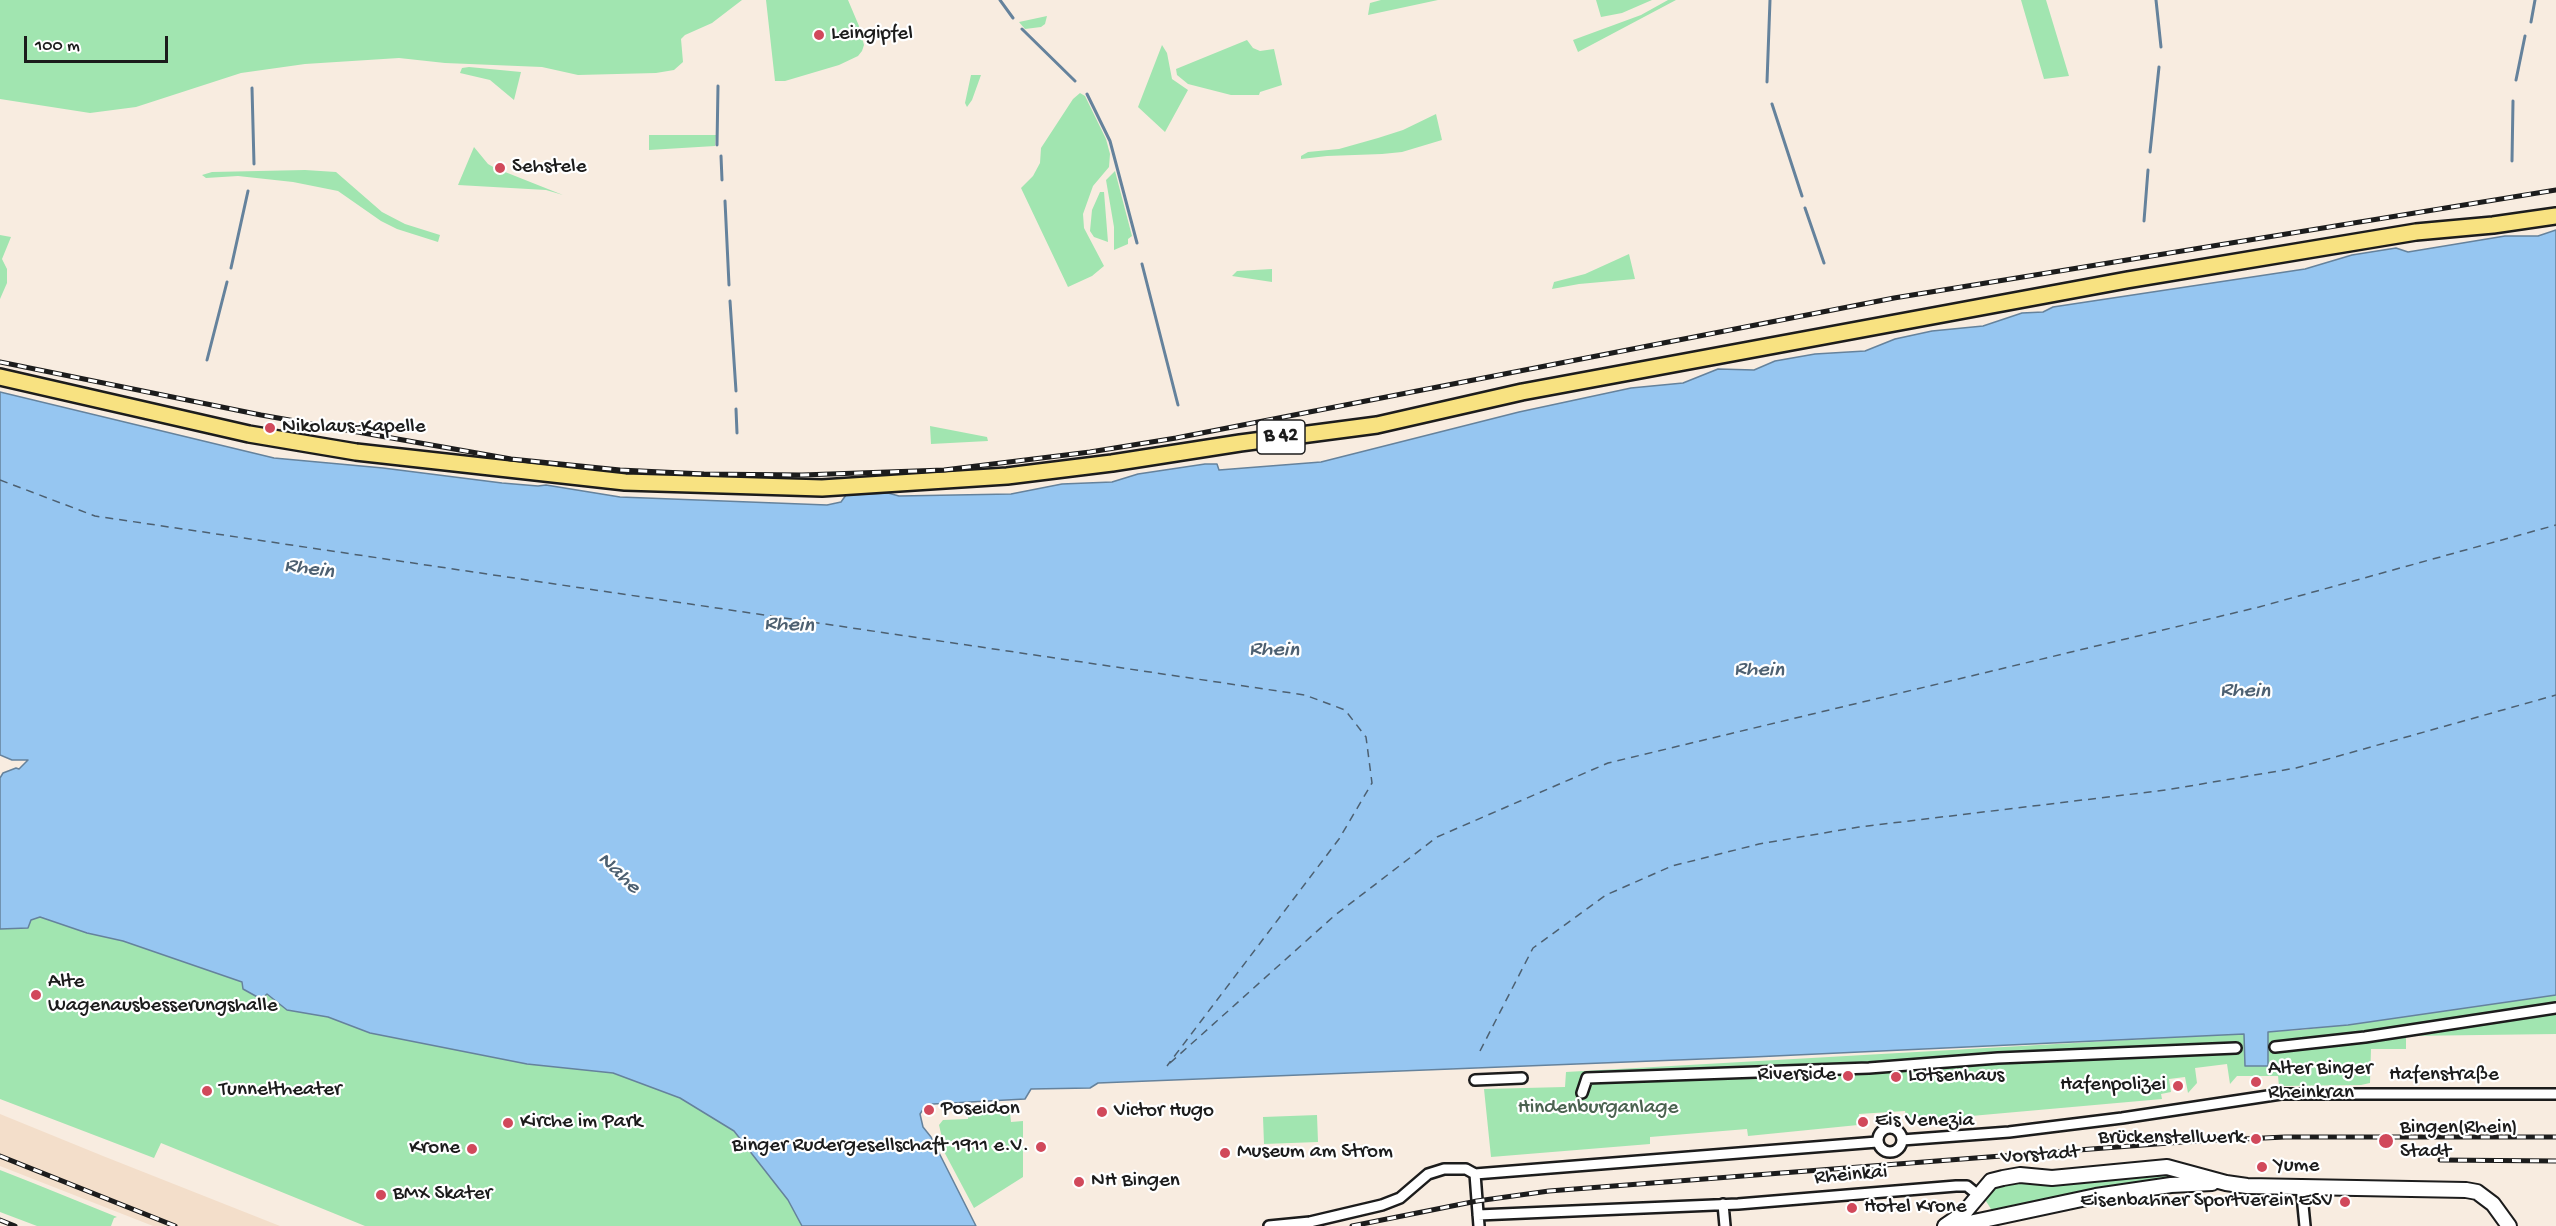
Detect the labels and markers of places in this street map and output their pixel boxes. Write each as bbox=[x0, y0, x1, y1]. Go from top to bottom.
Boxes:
place label: Leingipfel bbox=[831, 22, 913, 48]
marker: Leingipfel bbox=[812, 28, 826, 42]
place label: Sehstele bbox=[512, 155, 586, 181]
marker: Sehstele bbox=[493, 161, 507, 175]
place label: Nikolaus-Kapelle bbox=[282, 415, 425, 441]
marker: Nikolaus-Kapelle bbox=[263, 421, 277, 435]
place label: Alte Wagenausbesserungshalle bbox=[48, 970, 278, 1020]
marker: Alte Wagenausbesserungshalle bbox=[29, 988, 43, 1002]
place label: Alter Binger Rheinkran bbox=[2268, 1057, 2372, 1107]
place label: Riverside bbox=[1757, 1063, 1836, 1089]
place label: Lotsenhaus bbox=[1908, 1064, 2004, 1090]
marker: Riverside bbox=[1841, 1069, 1855, 1083]
marker: Lotsenhaus bbox=[1889, 1070, 1903, 1084]
place label: Hafenpolizei bbox=[2060, 1073, 2166, 1099]
marker: Alter Binger Rheinkran bbox=[2249, 1075, 2263, 1089]
place label: Tunneltheater bbox=[219, 1078, 342, 1104]
marker: Hafenpolizei bbox=[2171, 1079, 2185, 1093]
marker: Tunneltheater bbox=[200, 1084, 214, 1098]
place label: Poseidon bbox=[941, 1097, 1020, 1123]
place label: Victor Hugo bbox=[1114, 1099, 1214, 1125]
marker: Poseidon bbox=[922, 1103, 936, 1117]
marker: Victor Hugo bbox=[1095, 1105, 1109, 1119]
place label: Eis Venezia bbox=[1875, 1109, 1974, 1135]
place label: Kirche im Park bbox=[520, 1110, 642, 1136]
marker: Eis Venezia bbox=[1856, 1115, 1870, 1129]
marker: Kirche im Park bbox=[501, 1116, 515, 1130]
place label: Bingen(Rhein) Stadt bbox=[2400, 1116, 2518, 1166]
place label: Brückenstellwerk bbox=[2098, 1126, 2244, 1152]
marker: Brückenstellwerk bbox=[2249, 1132, 2263, 1146]
marker: Bingen(Rhein) Stadt bbox=[2377, 1132, 2395, 1150]
place label: Binger Rudergesellschaft 1911 e.V. bbox=[732, 1134, 1029, 1160]
place label: Krone bbox=[409, 1136, 460, 1162]
marker: Binger Rudergesellschaft 1911 e.V. bbox=[1034, 1140, 1048, 1154]
place label: Museum am Strom bbox=[1237, 1140, 1393, 1166]
marker: Krone bbox=[465, 1142, 479, 1156]
marker: Museum am Strom bbox=[1218, 1146, 1232, 1160]
place label: Yume bbox=[2274, 1154, 2319, 1180]
marker: Yume bbox=[2255, 1160, 2269, 1174]
place label: NH Bingen bbox=[1091, 1169, 1180, 1195]
marker: NH Bingen bbox=[1072, 1175, 1086, 1189]
place label: BMX Skater bbox=[393, 1182, 492, 1208]
marker: BMX Skater bbox=[374, 1188, 388, 1202]
place label: Eisenbahner Sportverein ESV bbox=[2080, 1189, 2333, 1215]
place label: Hotel Krone bbox=[1864, 1195, 1967, 1221]
marker: Eisenbahner Sportverein ESV bbox=[2338, 1195, 2352, 1209]
marker: Hotel Krone bbox=[1845, 1201, 1859, 1215]

